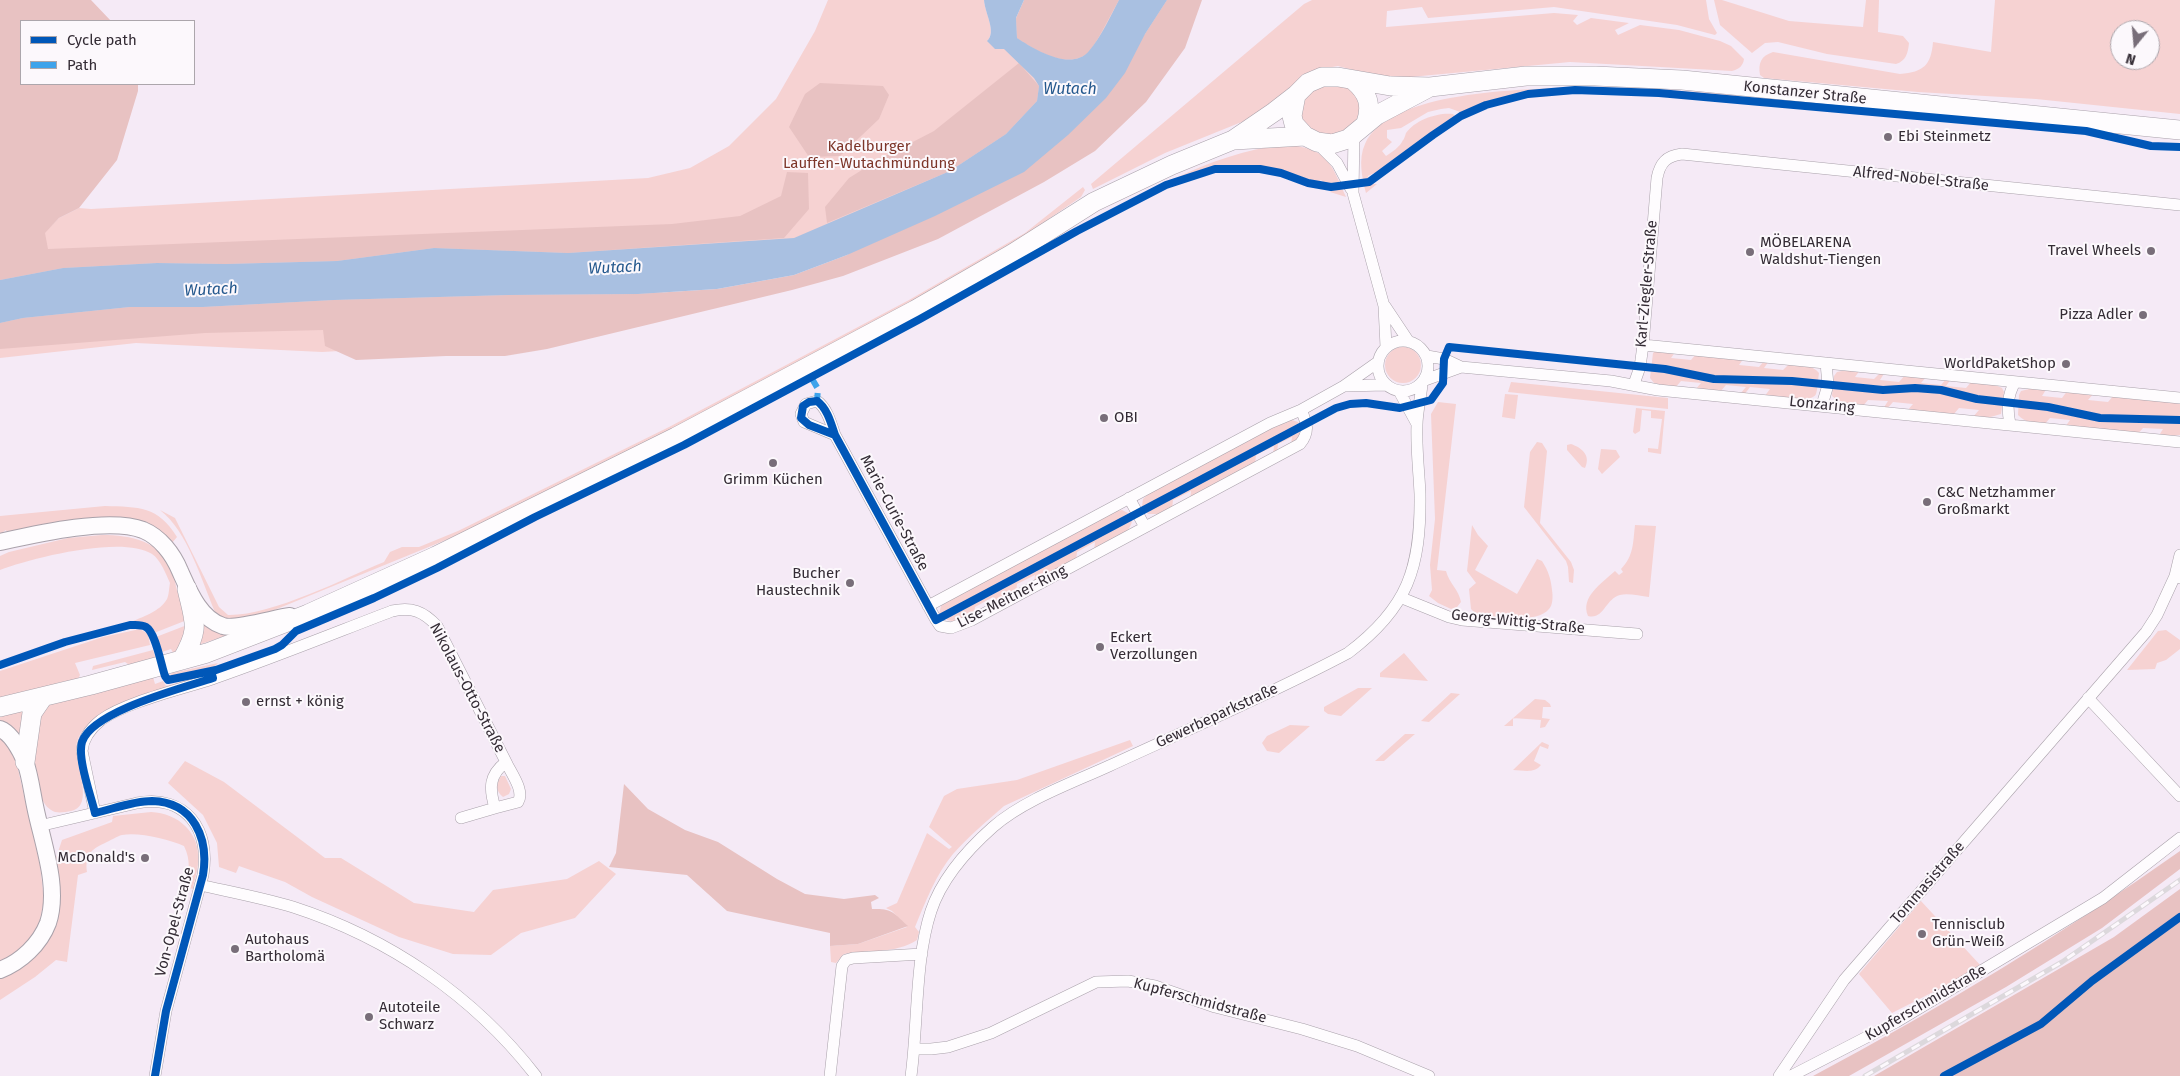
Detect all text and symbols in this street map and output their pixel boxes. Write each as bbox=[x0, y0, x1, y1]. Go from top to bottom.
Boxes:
legend bbox=[20, 20, 195, 85]
north arrow bbox=[2110, 20, 2160, 70]
text: Cycle path bbox=[67, 31, 137, 49]
text: N bbox=[2124, 49, 2138, 68]
text: Path bbox=[67, 56, 97, 74]
street label: Konstanzer Straße bbox=[1742, 78, 1868, 108]
water label: Wutach bbox=[1043, 80, 1097, 100]
place label: Ebi Steinmetz bbox=[1898, 128, 1991, 146]
marker: Ebi Steinmetz bbox=[1882, 131, 1894, 143]
park label: Kadelburger Lauffen-Wutachmündung bbox=[783, 138, 955, 173]
street label: Alfred-Nobel-Straße bbox=[1852, 163, 1990, 195]
street label: Karl-Ziegler-Straße bbox=[1632, 220, 1662, 348]
place label: MÖBELARENA Waldshut-Tiengen bbox=[1760, 234, 1881, 269]
place label: Travel Wheels bbox=[2048, 242, 2141, 260]
marker: Travel Wheels bbox=[2145, 245, 2157, 257]
marker: MÖBELARENA Waldshut-Tiengen bbox=[1744, 246, 1756, 258]
water label: Wutach bbox=[588, 257, 642, 279]
water label: Wutach bbox=[184, 279, 238, 301]
place label: Pizza Adler bbox=[2059, 306, 2133, 324]
marker: Pizza Adler bbox=[2137, 309, 2149, 321]
place label: WorldPaketShop bbox=[1944, 355, 2056, 373]
marker: WorldPaketShop bbox=[2060, 358, 2072, 370]
street label: Lonzaring bbox=[1788, 393, 1856, 417]
place label: OBI bbox=[1114, 409, 1138, 427]
marker: OBI bbox=[1098, 412, 1110, 424]
street label: Marie-Curie-Straße bbox=[856, 452, 932, 574]
marker: Grimm Küchen bbox=[767, 457, 779, 469]
place label: Grimm Küchen bbox=[723, 471, 823, 489]
place label: C&C Netzhammer Großmarkt bbox=[1937, 484, 2055, 519]
marker: C&C Netzhammer Großmarkt bbox=[1921, 496, 1933, 508]
street label: Lise-Meitner-Ring bbox=[954, 562, 1070, 632]
place label: Bucher Haustechnik bbox=[756, 565, 840, 600]
marker: Bucher Haustechnik bbox=[844, 577, 856, 589]
street label: Georg-Wittig-Straße bbox=[1450, 606, 1586, 638]
street label: Nikolaus-Otto-Straße bbox=[425, 620, 509, 756]
place label: Eckert Verzollungen bbox=[1110, 629, 1198, 664]
marker: Eckert Verzollungen bbox=[1094, 641, 1106, 653]
street label: Gewerbeparkstraße bbox=[1153, 680, 1281, 752]
place label: ernst + könig bbox=[256, 693, 344, 711]
marker: ernst + könig bbox=[240, 696, 252, 708]
street label: Tommasistraße bbox=[1887, 838, 1969, 928]
place label: McDonald's bbox=[58, 849, 135, 867]
marker: McDonald's bbox=[139, 852, 151, 864]
street label: Von-Opel-Straße bbox=[152, 865, 198, 979]
place label: Tennisclub Grün-Weiß bbox=[1932, 916, 2005, 951]
marker: Tennisclub Grün-Weiß bbox=[1916, 928, 1928, 940]
place label: Autohaus Bartholomä bbox=[245, 931, 325, 966]
marker: Autohaus Bartholomä bbox=[229, 943, 241, 955]
street label: Kupferschmidstraße bbox=[1862, 961, 1990, 1045]
street label: Kupferschmidstraße bbox=[1132, 975, 1268, 1027]
place label: Autoteile Schwarz bbox=[379, 999, 440, 1034]
marker: Autoteile Schwarz bbox=[363, 1011, 375, 1023]

